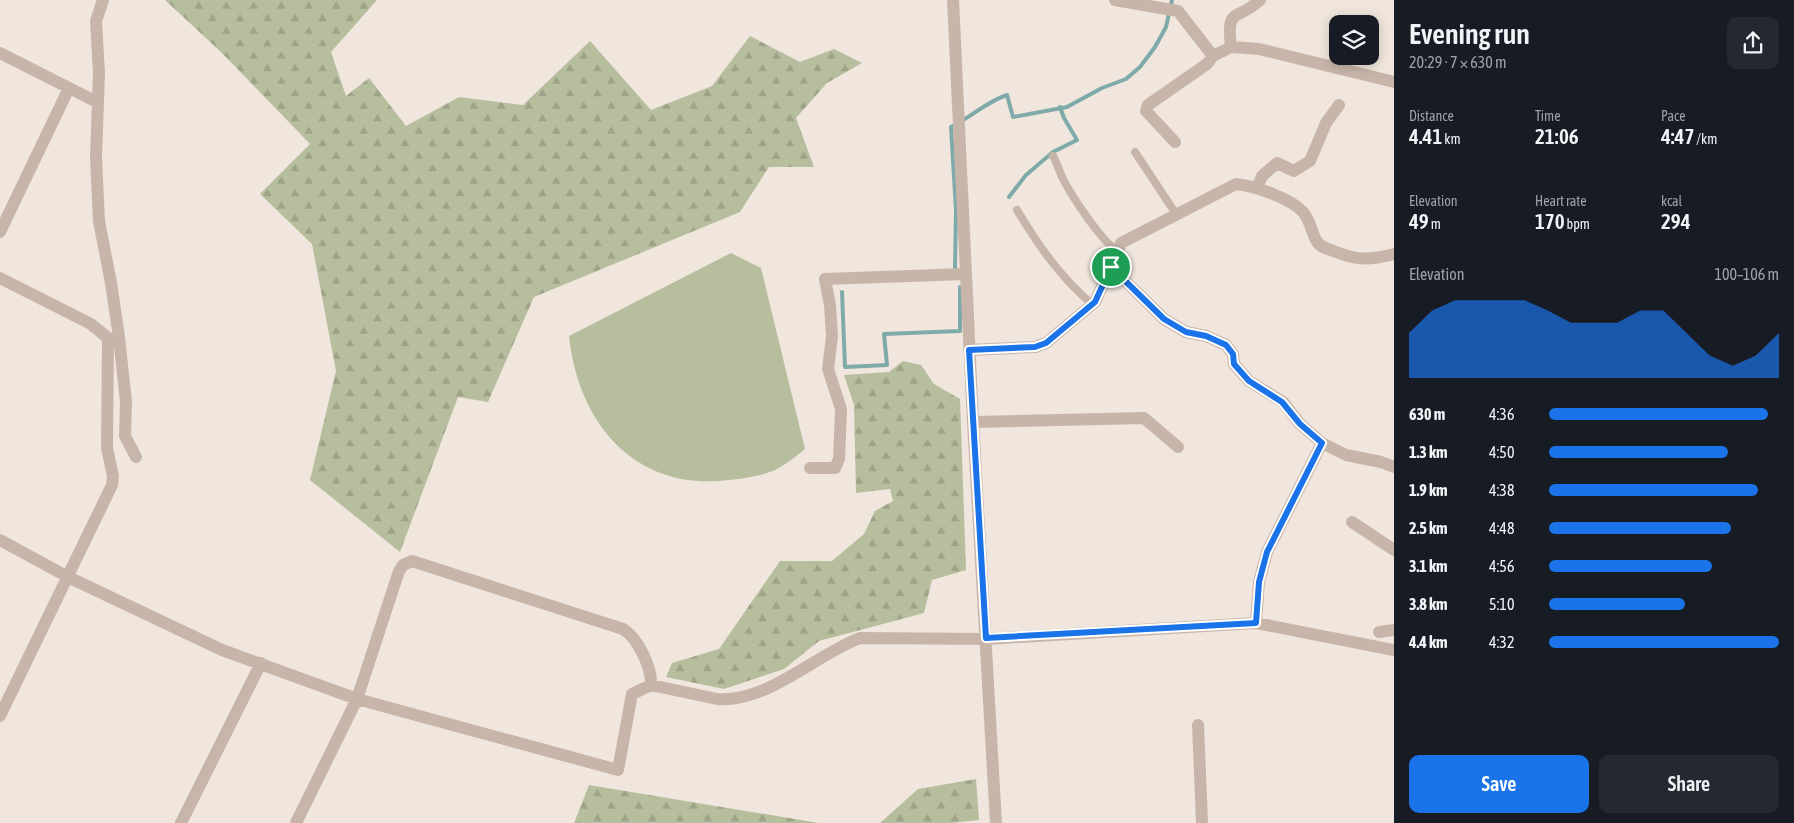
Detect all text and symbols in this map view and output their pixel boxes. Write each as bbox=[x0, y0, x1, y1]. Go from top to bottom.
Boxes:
map controls bbox=[1329, 15, 1379, 65]
button: layers bbox=[1329, 15, 1379, 65]
button: share bbox=[1727, 17, 1779, 69]
text: Evening run bbox=[1409, 18, 1530, 50]
text: 20:29 · 7 × 630 m bbox=[1409, 53, 1507, 71]
text: Distance bbox=[1409, 108, 1454, 124]
text: Time bbox=[1535, 108, 1561, 124]
text: Pace bbox=[1661, 108, 1686, 124]
text: 4.41 bbox=[1409, 124, 1442, 148]
text: 21:06 bbox=[1535, 124, 1579, 148]
text: 4:47 bbox=[1661, 124, 1694, 148]
text: km bbox=[1442, 131, 1461, 147]
text: /km bbox=[1694, 131, 1717, 147]
text: Elevation bbox=[1409, 193, 1458, 209]
text: Heart rate bbox=[1535, 193, 1587, 209]
text: kcal bbox=[1661, 193, 1682, 209]
text: 49 bbox=[1409, 209, 1429, 233]
text: 170 bbox=[1535, 209, 1565, 233]
text: 294 bbox=[1661, 209, 1691, 233]
text: m bbox=[1429, 216, 1441, 232]
text: bpm bbox=[1565, 216, 1590, 232]
pin bbox=[1090, 246, 1132, 288]
icon: arrive bbox=[1097, 253, 1125, 281]
text: Elevation bbox=[1409, 265, 1464, 283]
text: 100–106 m bbox=[1715, 265, 1779, 283]
text: 630 m bbox=[1409, 405, 1445, 423]
text: 4:36 bbox=[1489, 405, 1514, 423]
text: 1.3 km bbox=[1409, 443, 1448, 461]
text: 4:50 bbox=[1489, 443, 1514, 461]
text: 1.9 km bbox=[1409, 481, 1448, 499]
text: 4:38 bbox=[1489, 481, 1514, 499]
text: 2.5 km bbox=[1409, 519, 1448, 537]
text: 4:48 bbox=[1489, 519, 1514, 537]
text: 3.1 km bbox=[1409, 557, 1448, 575]
text: 4:56 bbox=[1489, 557, 1514, 575]
text: 3.8 km bbox=[1409, 595, 1448, 613]
text: 5:10 bbox=[1489, 595, 1514, 613]
text: 4.4 km bbox=[1409, 633, 1448, 651]
text: 4:32 bbox=[1489, 633, 1514, 651]
button: Save bbox=[1409, 755, 1589, 813]
button: Share bbox=[1599, 755, 1779, 813]

